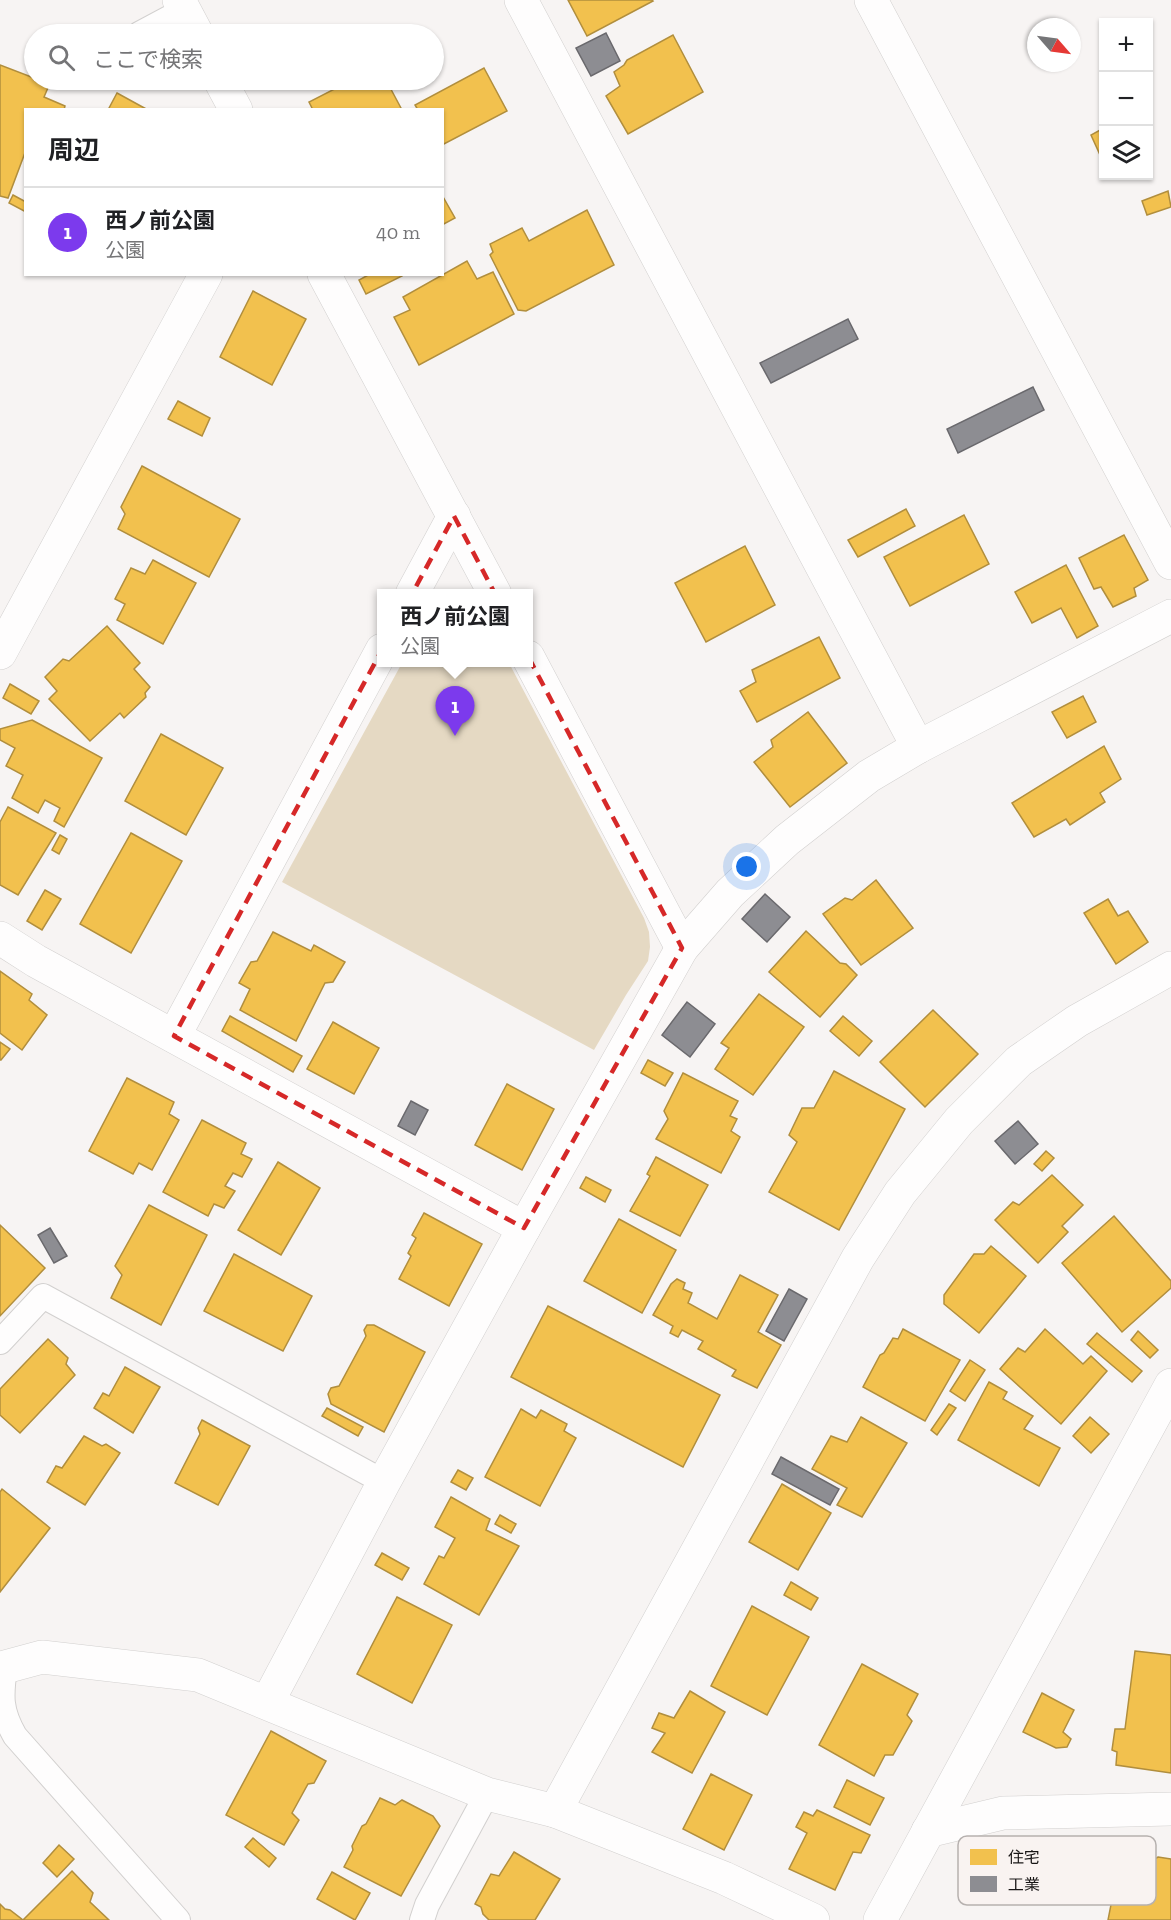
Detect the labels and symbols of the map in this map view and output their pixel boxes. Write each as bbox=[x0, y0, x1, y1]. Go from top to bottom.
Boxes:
north arrow bbox=[1027, 18, 1081, 72]
pin: 1 bbox=[436, 686, 474, 736]
your location bbox=[732, 852, 761, 881]
legend bbox=[958, 1836, 1156, 1905]
text: 住宅 bbox=[1008, 1848, 1040, 1867]
text: 工業 bbox=[1008, 1875, 1040, 1894]

